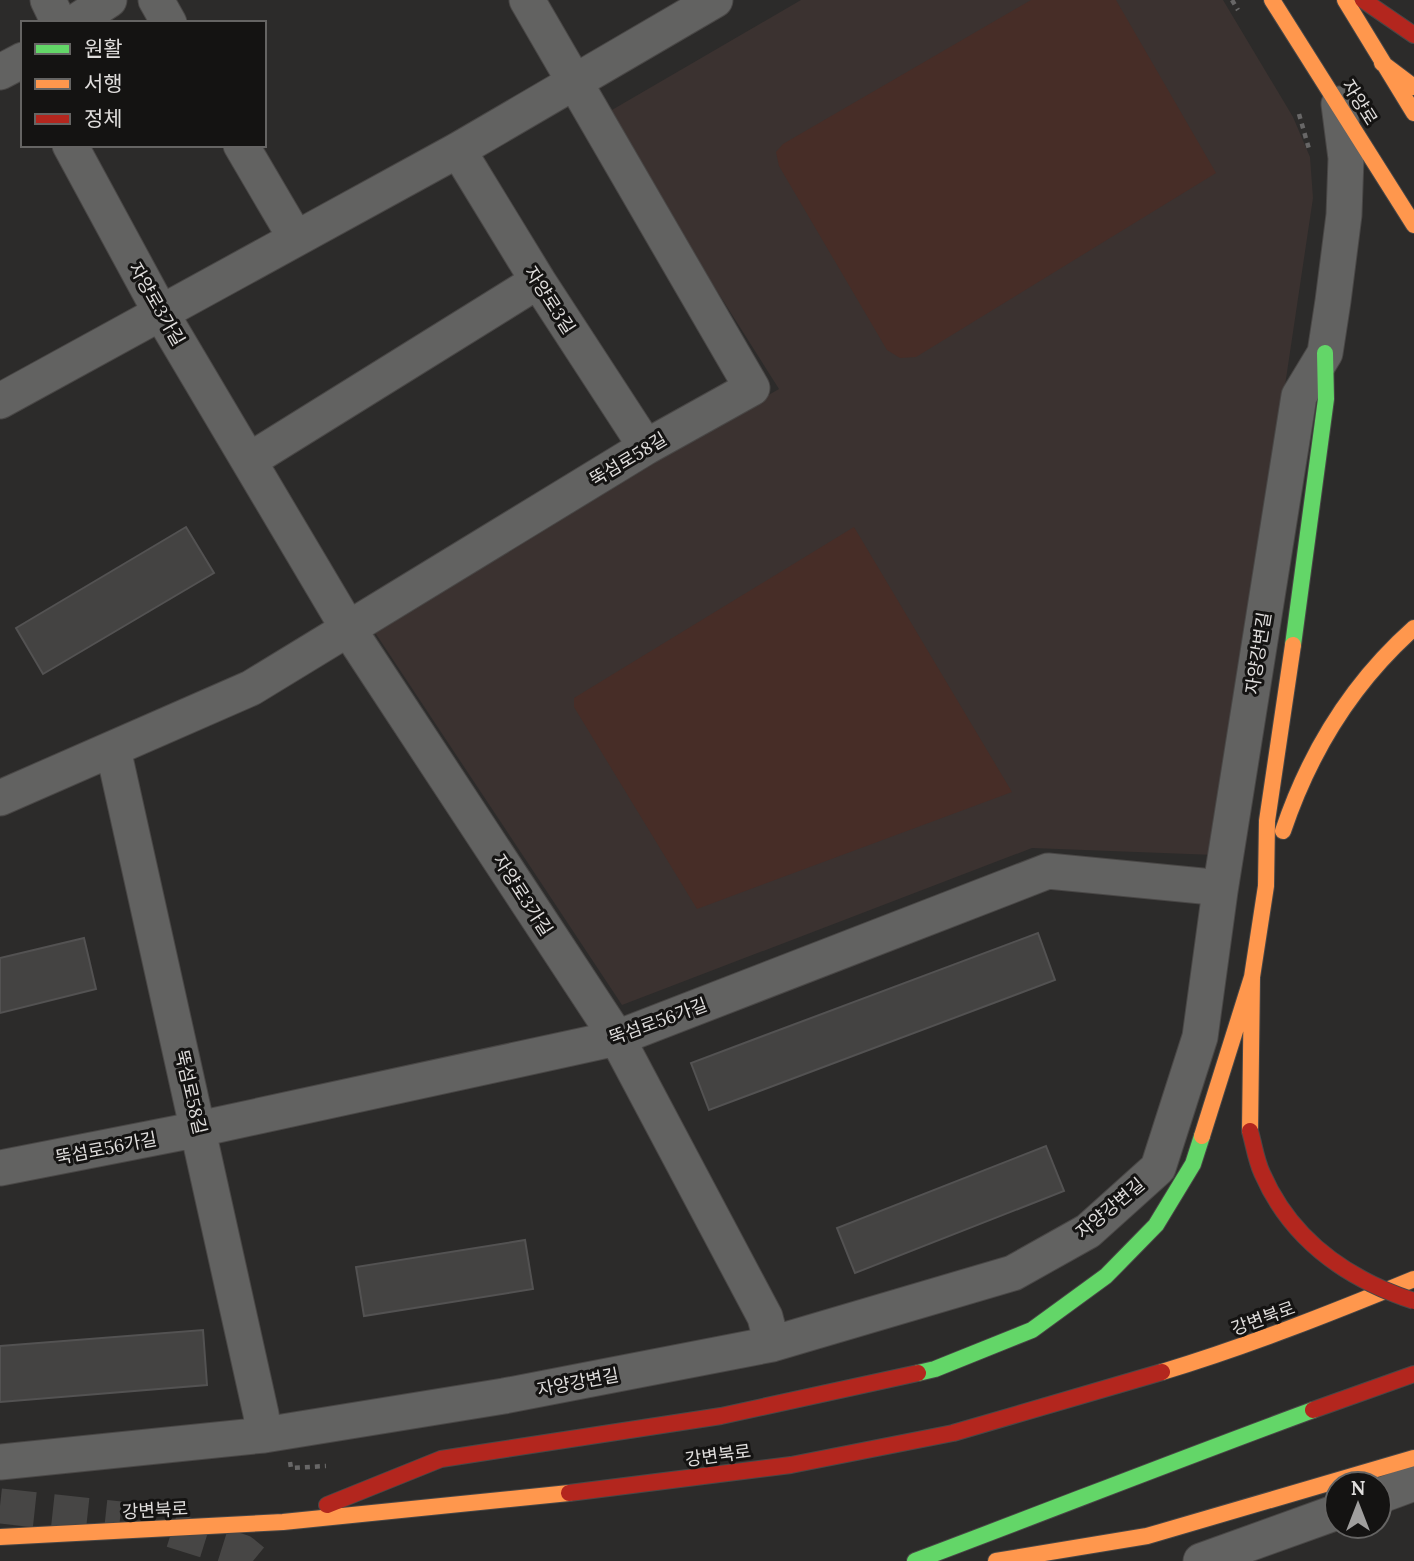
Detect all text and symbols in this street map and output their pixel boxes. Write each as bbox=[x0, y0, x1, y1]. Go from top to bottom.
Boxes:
legend bbox=[21, 21, 266, 147]
text: 원활 bbox=[84, 35, 123, 62]
text: 서행 bbox=[84, 70, 123, 97]
street label: 자양로 bbox=[1337, 75, 1383, 129]
text: 정체 bbox=[84, 105, 123, 132]
street label: 자양로3가길 bbox=[124, 258, 190, 350]
street label: 자양로3길 bbox=[520, 262, 580, 338]
street label: 뚝섬로58길 bbox=[585, 427, 671, 491]
street label: 자양강변길 bbox=[1240, 610, 1276, 696]
street label: 자양로3가길 bbox=[488, 850, 558, 940]
street label: 뚝섬로56가길 bbox=[606, 993, 710, 1049]
street label: 뚝섬로58길 bbox=[170, 1047, 212, 1137]
street label: 뚝섬로56가길 bbox=[53, 1127, 159, 1169]
street label: 자양강변길 bbox=[1071, 1173, 1149, 1243]
street label: 강변북로 bbox=[1228, 1296, 1298, 1340]
street label: 자양강변길 bbox=[535, 1363, 621, 1401]
street label: 강변북로 bbox=[684, 1439, 752, 1471]
north arrow bbox=[1323, 1470, 1393, 1540]
text: N bbox=[1351, 1476, 1366, 1500]
street label: 강변북로 bbox=[121, 1497, 189, 1523]

